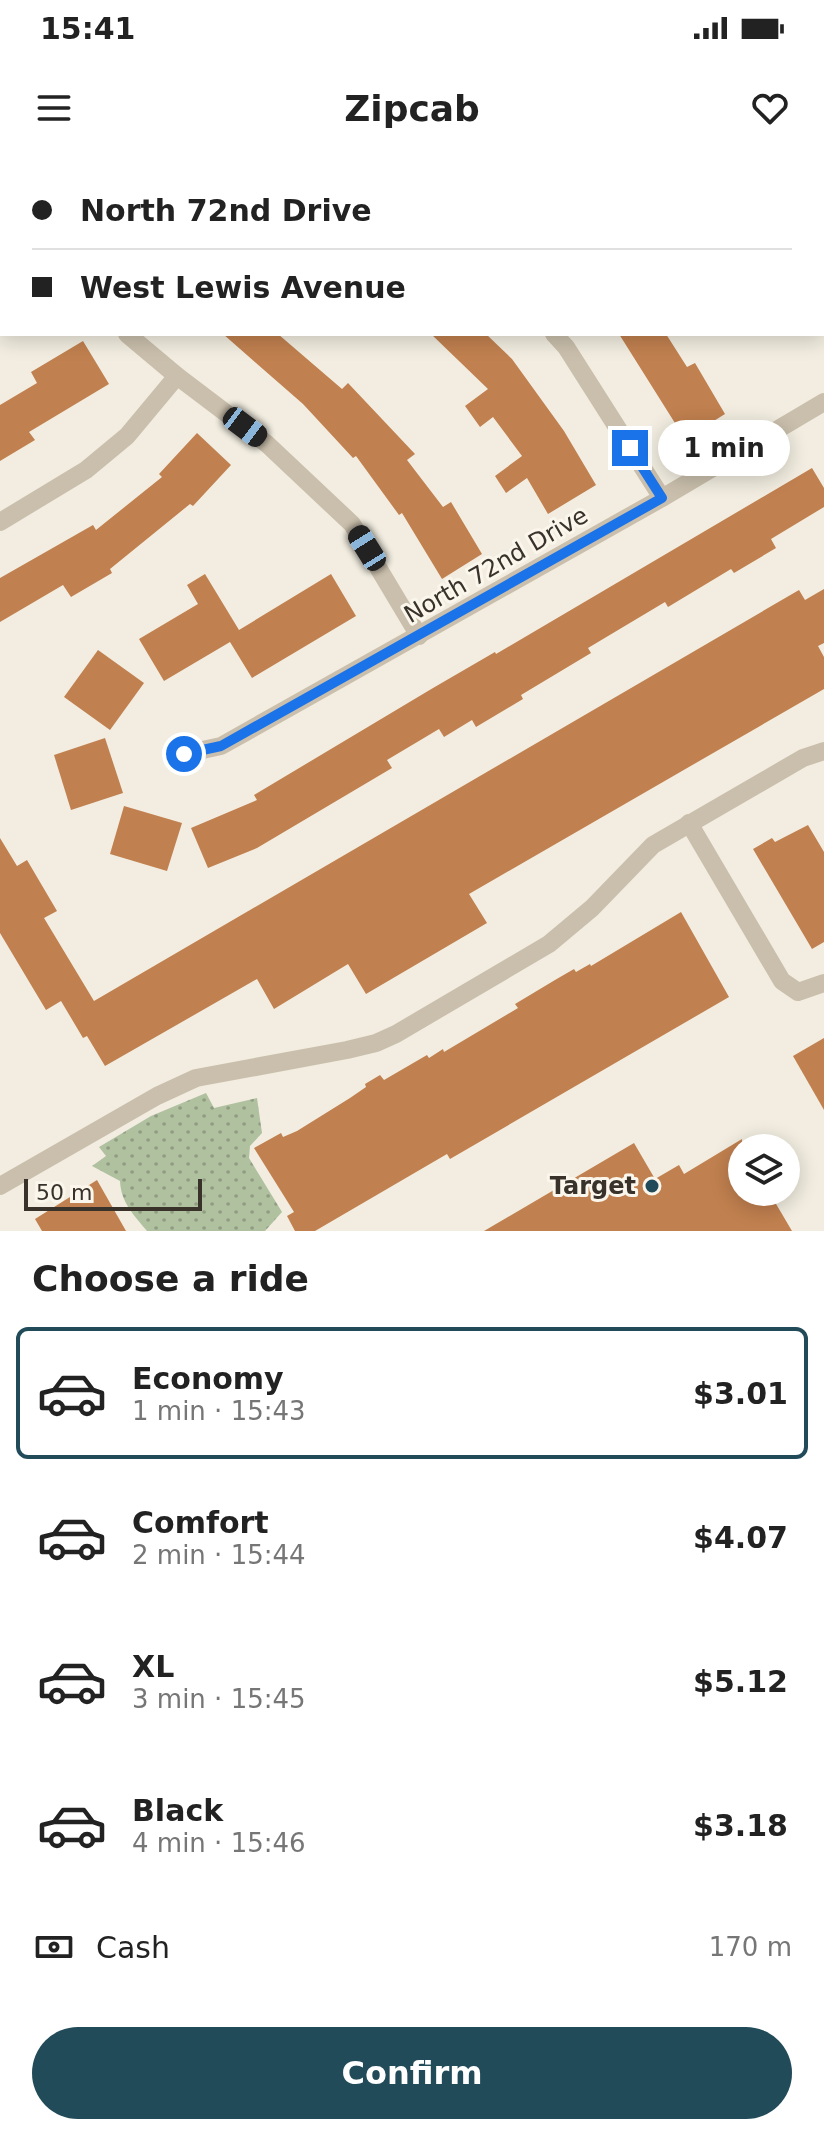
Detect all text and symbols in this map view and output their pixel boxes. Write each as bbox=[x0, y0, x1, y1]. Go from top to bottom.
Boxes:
text: 15:41 bbox=[40, 11, 136, 46]
icon: menu bbox=[32, 86, 76, 130]
icon: heart bbox=[748, 86, 792, 130]
text: Zipcab bbox=[344, 88, 480, 129]
text: North 72nd Drive bbox=[80, 193, 372, 228]
text: West Lewis Avenue bbox=[80, 270, 406, 305]
car bbox=[219, 403, 271, 451]
callout: 1 min bbox=[658, 420, 790, 476]
route end bbox=[612, 430, 648, 466]
text: 1 min bbox=[683, 433, 765, 463]
street label: North 72nd Drive bbox=[399, 501, 593, 629]
car bbox=[344, 521, 390, 575]
route start bbox=[166, 736, 202, 772]
map controls bbox=[728, 1134, 800, 1206]
button: layers bbox=[728, 1134, 800, 1206]
place label: Target bbox=[550, 1172, 636, 1200]
scale bar bbox=[24, 1175, 202, 1211]
marker: Target bbox=[643, 1177, 661, 1195]
text: 50 m bbox=[36, 1180, 92, 1205]
text: Choose a ride bbox=[32, 1258, 309, 1299]
icon: car bbox=[36, 1357, 108, 1429]
text: Economy bbox=[132, 1361, 284, 1396]
text: $3.01 bbox=[693, 1376, 788, 1411]
text: 1 min · 15:43 bbox=[132, 1396, 306, 1426]
icon: car bbox=[36, 1501, 108, 1573]
text: Comfort bbox=[132, 1505, 269, 1540]
text: $4.07 bbox=[693, 1520, 788, 1555]
text: 2 min · 15:44 bbox=[132, 1540, 306, 1570]
icon: car bbox=[36, 1645, 108, 1717]
text: XL bbox=[132, 1649, 174, 1684]
text: $5.12 bbox=[693, 1664, 788, 1699]
text: 3 min · 15:45 bbox=[132, 1684, 306, 1714]
icon: car bbox=[36, 1789, 108, 1861]
text: Black bbox=[132, 1793, 223, 1828]
text: $3.18 bbox=[693, 1808, 788, 1843]
text: 4 min · 15:46 bbox=[132, 1828, 306, 1858]
icon: cash bbox=[32, 1925, 76, 1969]
text: Cash bbox=[96, 1930, 170, 1965]
text: 170 m bbox=[709, 1932, 792, 1962]
button: Confirm bbox=[32, 2027, 792, 2119]

